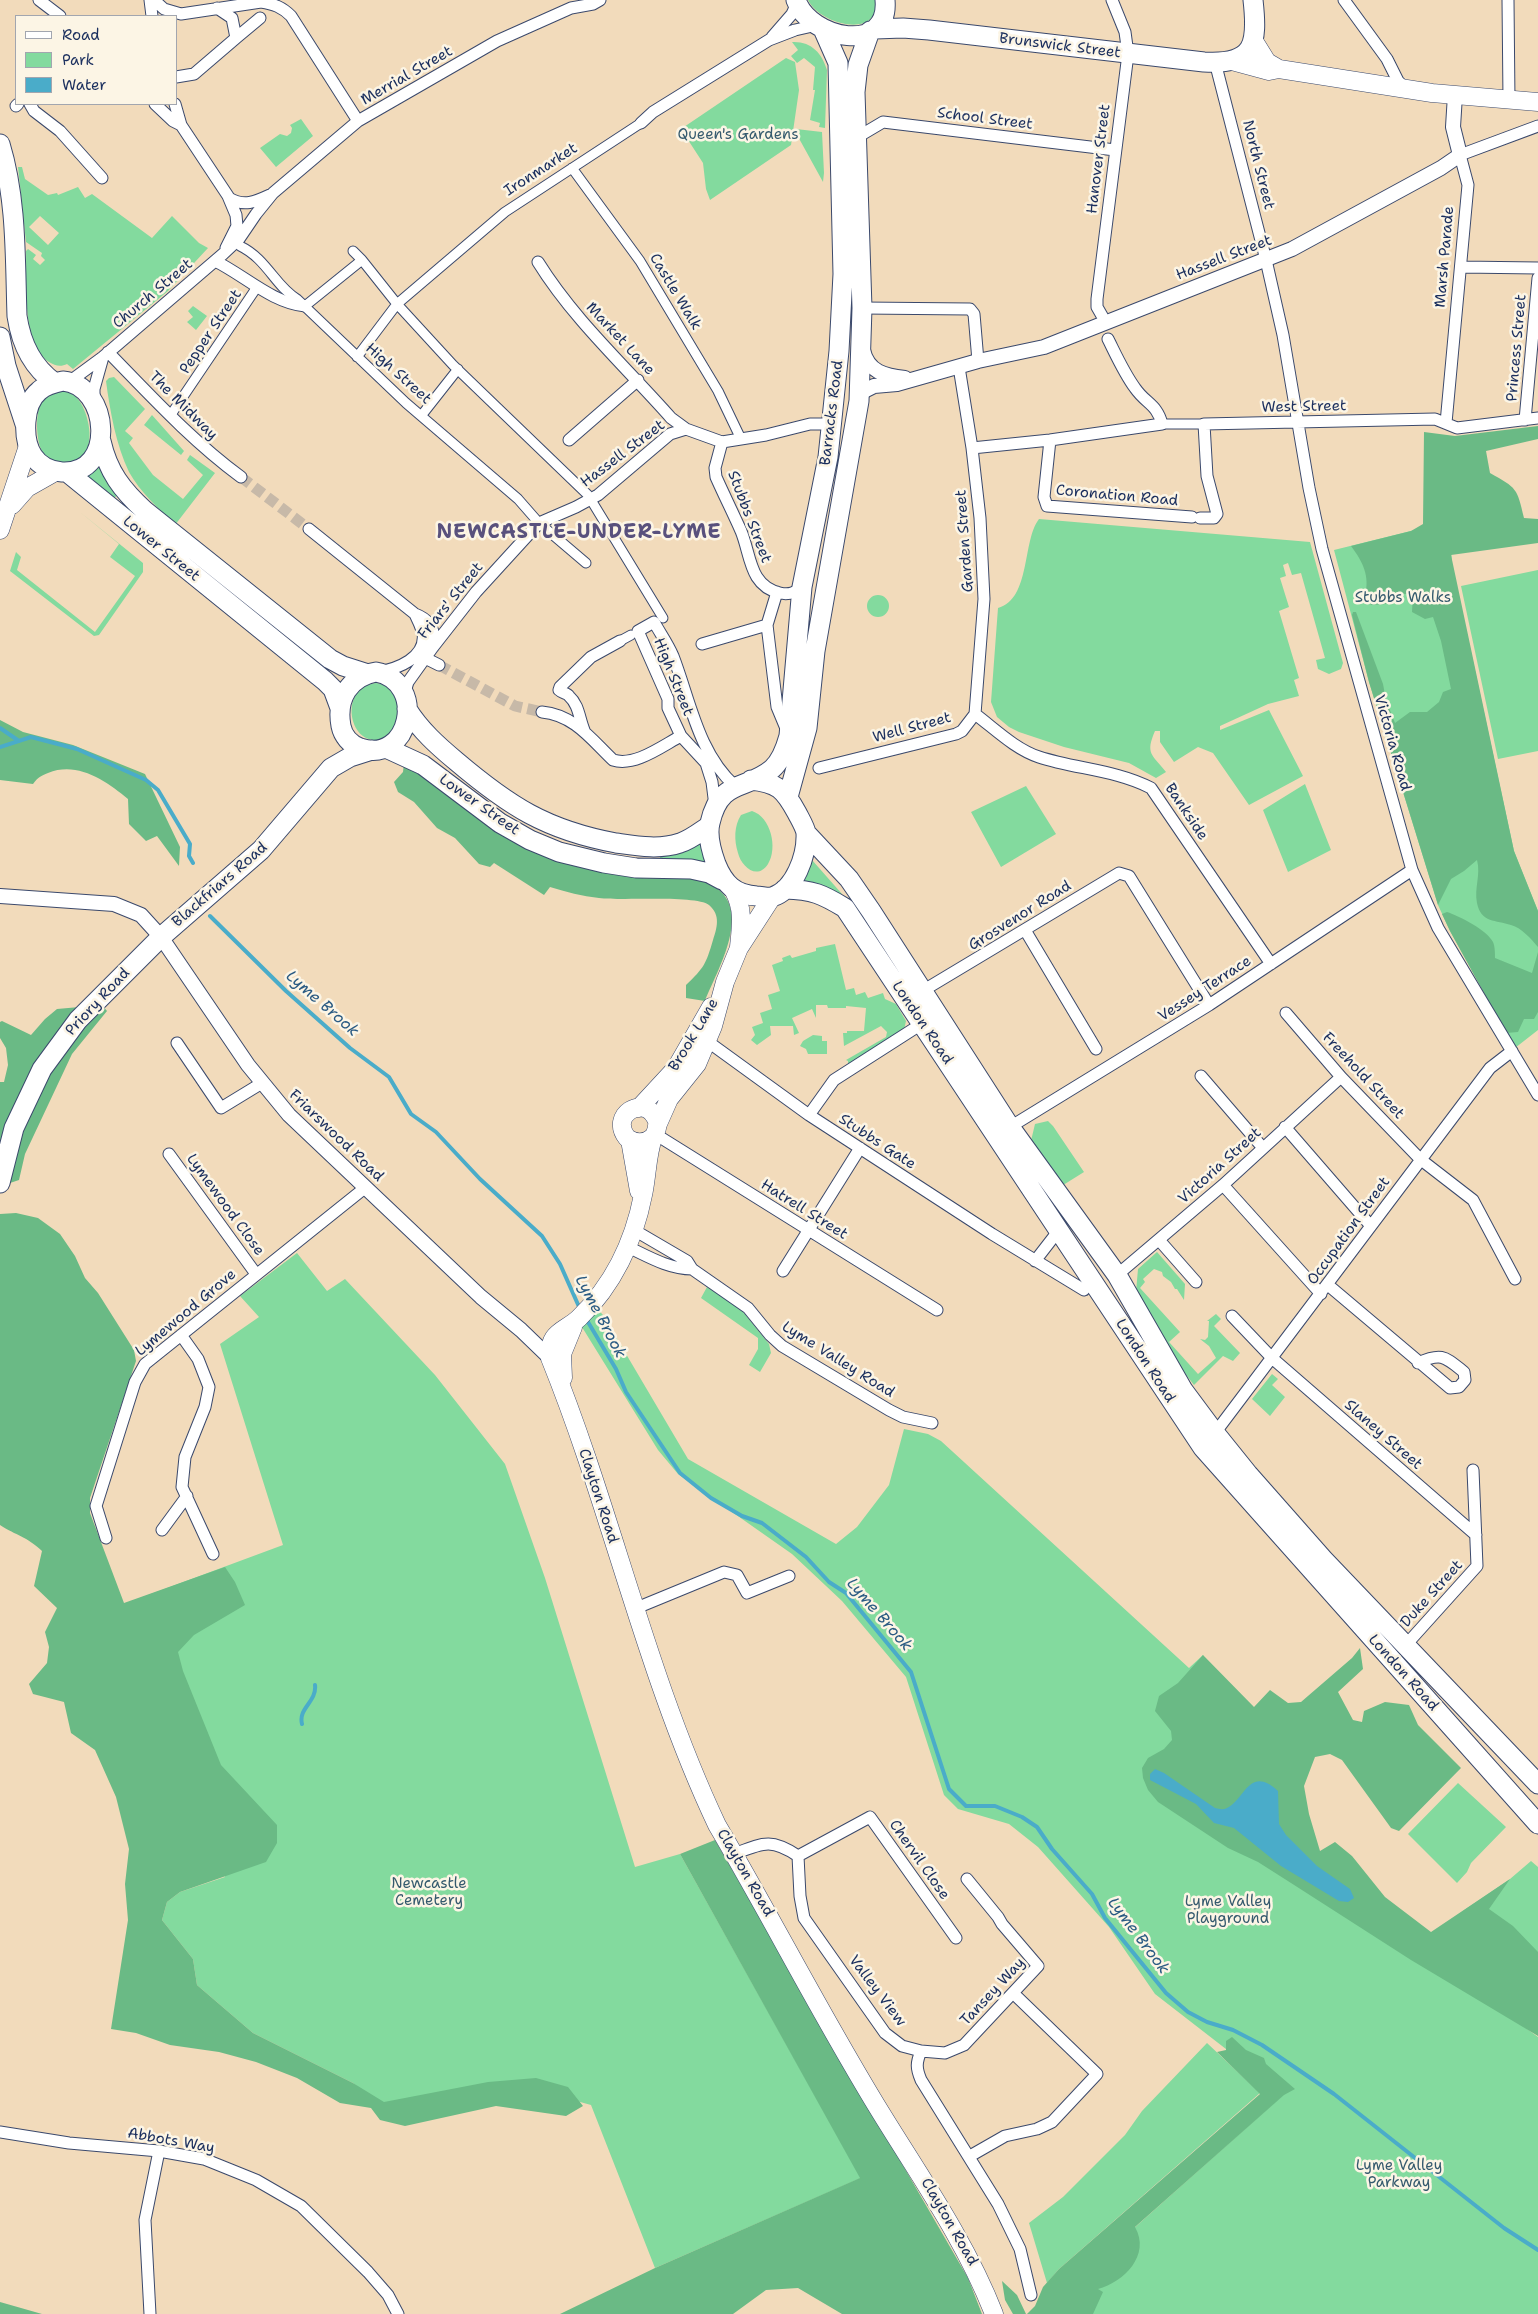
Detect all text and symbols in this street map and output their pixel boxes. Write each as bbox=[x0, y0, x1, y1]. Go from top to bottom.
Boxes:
legend bbox=[15, 15, 178, 105]
text: Road bbox=[62, 25, 100, 45]
street label: Brunswick Street bbox=[998, 30, 1122, 62]
street label: Merrial Street bbox=[358, 43, 456, 109]
text: Park bbox=[62, 50, 94, 70]
text: Water bbox=[62, 75, 106, 95]
street label: Hanover Street bbox=[1083, 103, 1115, 215]
street label: School Street bbox=[936, 104, 1034, 134]
street label: North Street bbox=[1238, 118, 1278, 212]
park label: Queen's Gardens bbox=[677, 126, 799, 144]
street label: Ironmarket bbox=[501, 140, 581, 200]
street label: Marsh Parade bbox=[1432, 205, 1458, 309]
street label: Hassell Street bbox=[1174, 232, 1274, 284]
street label: Castle Walk bbox=[645, 250, 705, 334]
street label: Church Street bbox=[109, 255, 197, 333]
street label: Pepper Street bbox=[176, 286, 246, 378]
street label: Princess Street bbox=[1503, 294, 1531, 402]
street label: Market Lane bbox=[582, 299, 658, 379]
street label: High Street bbox=[361, 340, 435, 408]
street label: Barracks Road bbox=[817, 359, 847, 467]
street label: The Midway bbox=[145, 368, 221, 444]
street label: West Street bbox=[1261, 397, 1347, 417]
street label: Hassell Street bbox=[577, 416, 669, 492]
street label: Stubbs Street bbox=[723, 468, 775, 566]
street label: Coronation Road bbox=[1055, 482, 1179, 510]
street label: Garden Street bbox=[952, 489, 978, 593]
street label: Lower Street bbox=[119, 512, 203, 586]
district label: NEWCASTLE-UNDER-LYME bbox=[434, 521, 724, 545]
street label: Friars' Street bbox=[415, 559, 487, 643]
park label: Stubbs Walks bbox=[1355, 589, 1451, 607]
street label: High Street bbox=[649, 635, 697, 719]
street label: Victoria Road bbox=[1370, 693, 1414, 793]
street label: Well Street bbox=[871, 709, 953, 747]
street label: Lower Street bbox=[435, 771, 523, 839]
street label: Bankside bbox=[1160, 780, 1212, 844]
street label: Blackfriars Road bbox=[169, 839, 271, 931]
street label: Grosvenor Road bbox=[965, 877, 1075, 955]
street label: Vessey Terrace bbox=[1155, 952, 1255, 1026]
street label: Priory Road bbox=[62, 964, 134, 1040]
water label: Lyme Brook bbox=[281, 967, 363, 1041]
street label: London Road bbox=[888, 978, 956, 1068]
street label: Brook Lane bbox=[665, 995, 723, 1075]
street label: Freehold Street bbox=[1318, 1029, 1408, 1123]
street label: Friarswood Road bbox=[285, 1086, 387, 1186]
street label: Stubbs Gate bbox=[835, 1110, 919, 1174]
street label: Victoria Street bbox=[1175, 1124, 1265, 1208]
street label: Lymewood Close bbox=[182, 1151, 268, 1259]
street label: Occupation Street bbox=[1304, 1173, 1394, 1289]
street label: Hatrell Street bbox=[757, 1176, 851, 1244]
street label: Lymewood Grove bbox=[132, 1266, 240, 1360]
water label: Lyme Brook bbox=[570, 1272, 630, 1362]
street label: London Road bbox=[1111, 1316, 1179, 1406]
street label: Lyme Valley Road bbox=[778, 1318, 898, 1402]
street label: Slaney Street bbox=[1340, 1396, 1426, 1474]
street label: Clayton Road bbox=[574, 1447, 622, 1545]
street label: Duke Street bbox=[1397, 1557, 1467, 1631]
water label: Lyme Brook bbox=[842, 1574, 916, 1656]
street label: London Road bbox=[1364, 1631, 1442, 1715]
street label: Chervil Close bbox=[885, 1817, 953, 1903]
street label: Clayton Road bbox=[713, 1826, 777, 1920]
park label: Newcastle Cemetery bbox=[391, 1875, 467, 1910]
park label: Lyme Valley Playground bbox=[1185, 1893, 1271, 1928]
water label: Lyme Brook bbox=[1103, 1894, 1173, 1978]
street label: Valley View bbox=[844, 1952, 910, 2030]
street label: Tansey Way bbox=[957, 1954, 1029, 2030]
street label: Abbots Way bbox=[126, 2124, 216, 2158]
park label: Lyme Valley Parkway bbox=[1356, 2157, 1442, 2192]
street label: Clayton Road bbox=[917, 2175, 981, 2269]

